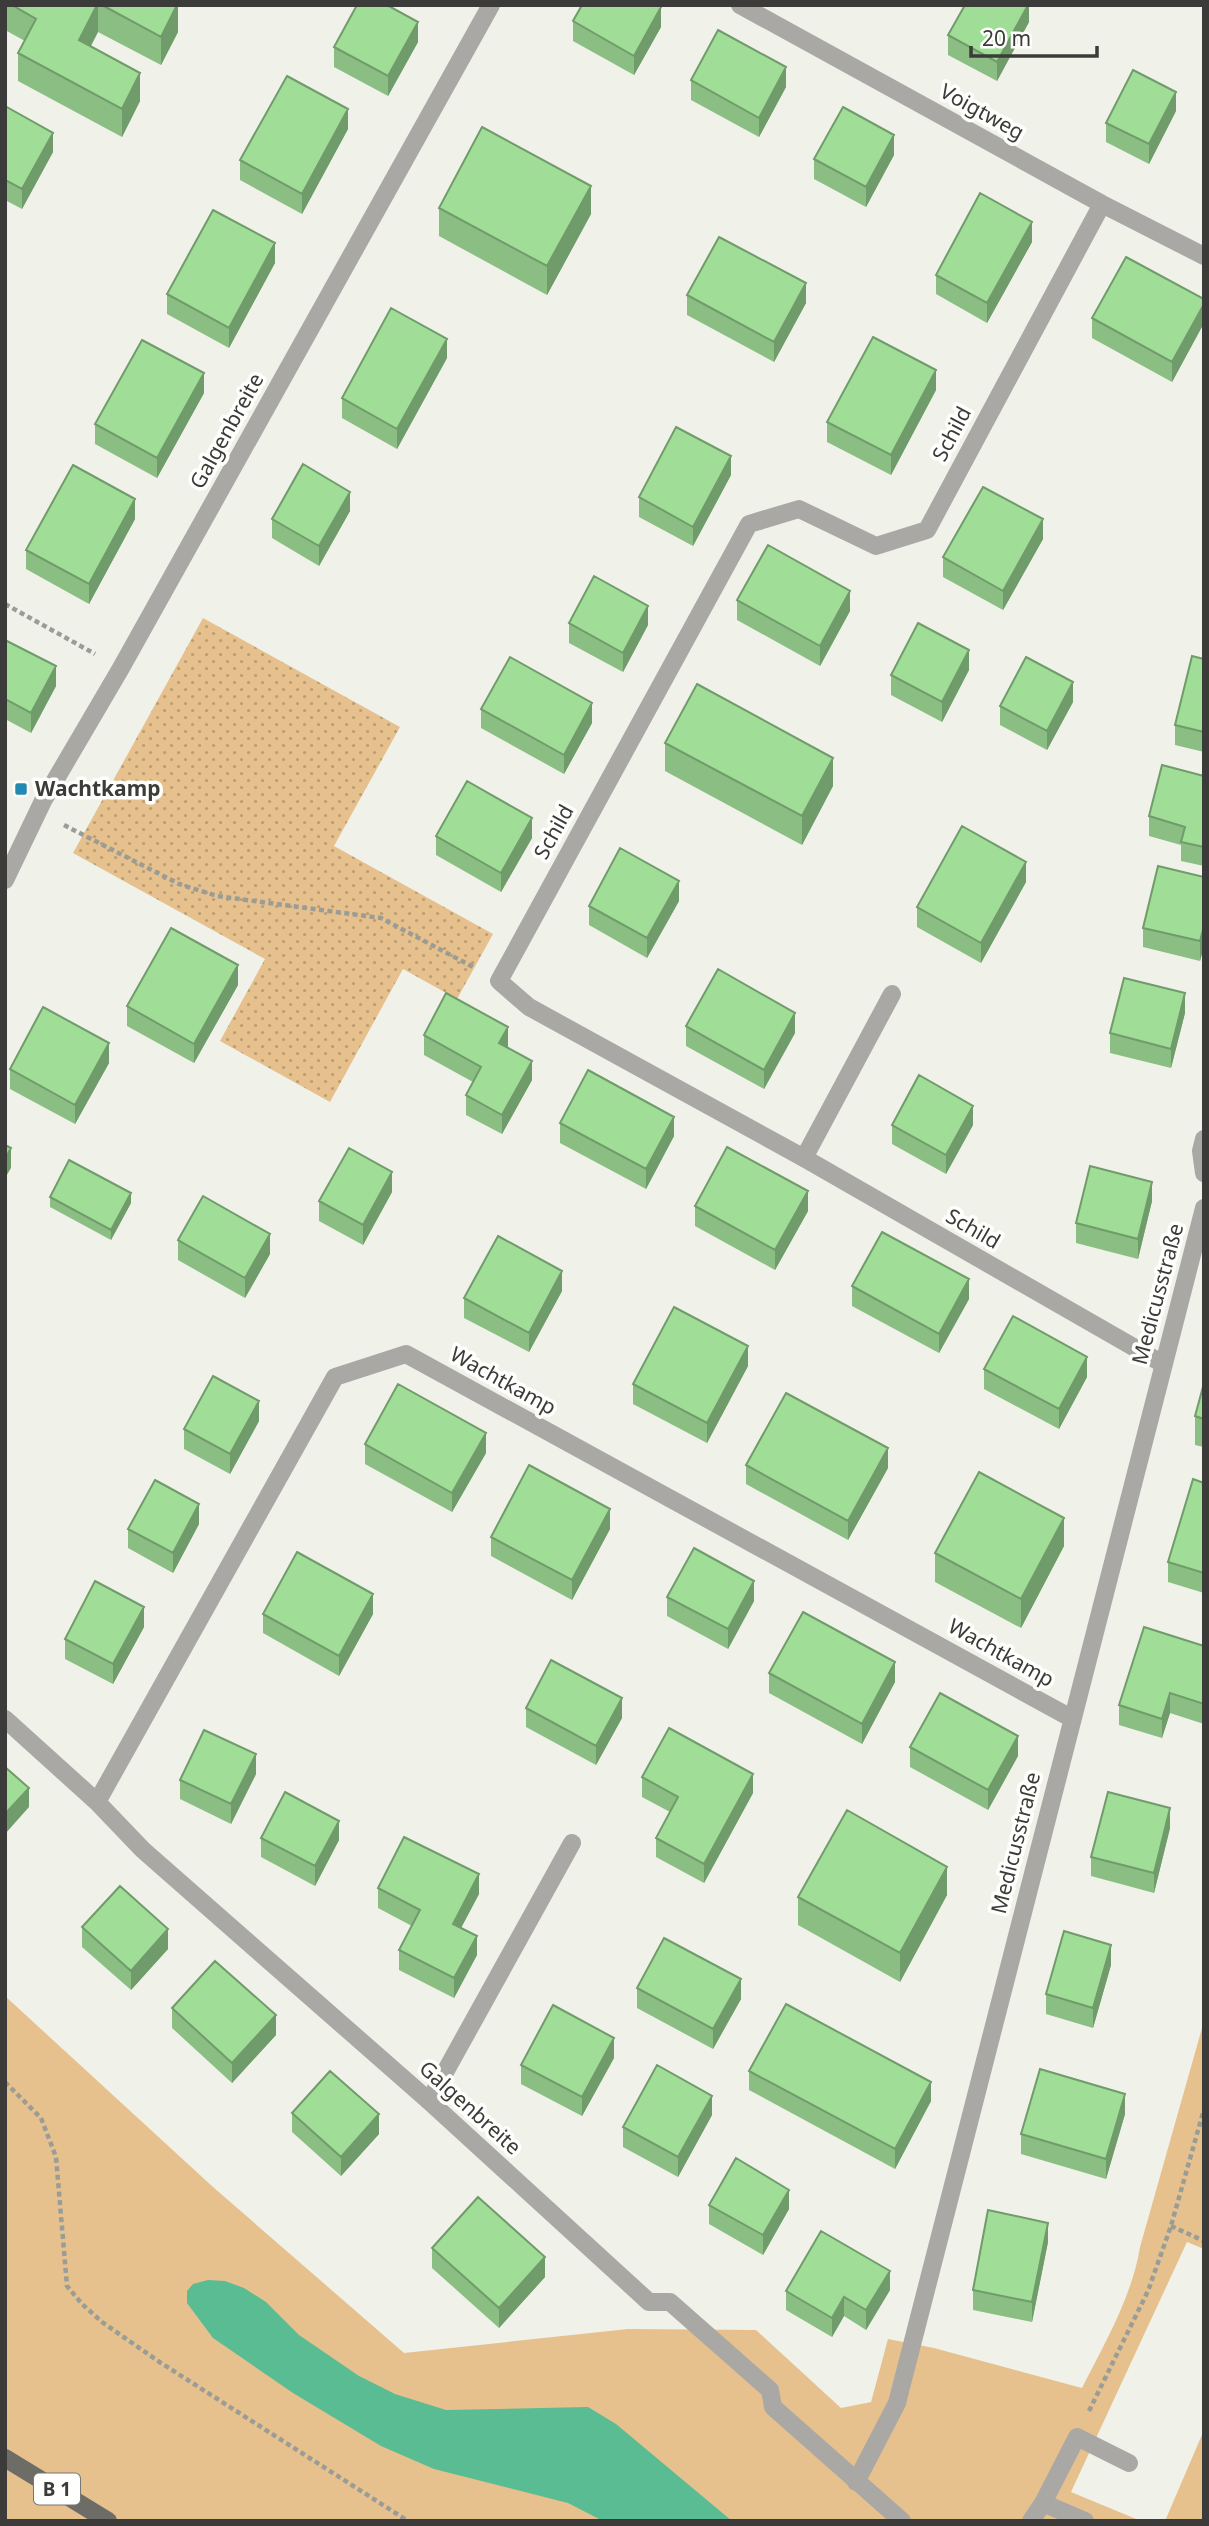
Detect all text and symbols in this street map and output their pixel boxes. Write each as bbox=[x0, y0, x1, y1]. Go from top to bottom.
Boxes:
scale bar bbox=[971, 14, 1097, 58]
text: 20 m bbox=[982, 24, 1031, 52]
street label: Voigtweg bbox=[935, 77, 1030, 146]
street label: Galgenbreite bbox=[183, 368, 269, 493]
street label: Schild bbox=[925, 401, 977, 466]
place label: Wachtkamp bbox=[35, 774, 160, 802]
marker: Wachtkamp bbox=[13, 781, 29, 797]
street label: Schild bbox=[527, 799, 580, 864]
street label: Schild bbox=[941, 1201, 1006, 1255]
street label: Medicusstraße bbox=[1125, 1220, 1189, 1367]
street label: Wachtkamp bbox=[445, 1340, 561, 1421]
street label: Wachtkamp bbox=[943, 1612, 1059, 1693]
street label: Medicusstraße bbox=[984, 1769, 1046, 1917]
street label: Galgenbreite bbox=[414, 2054, 528, 2161]
road number: B 1 bbox=[34, 2474, 80, 2504]

